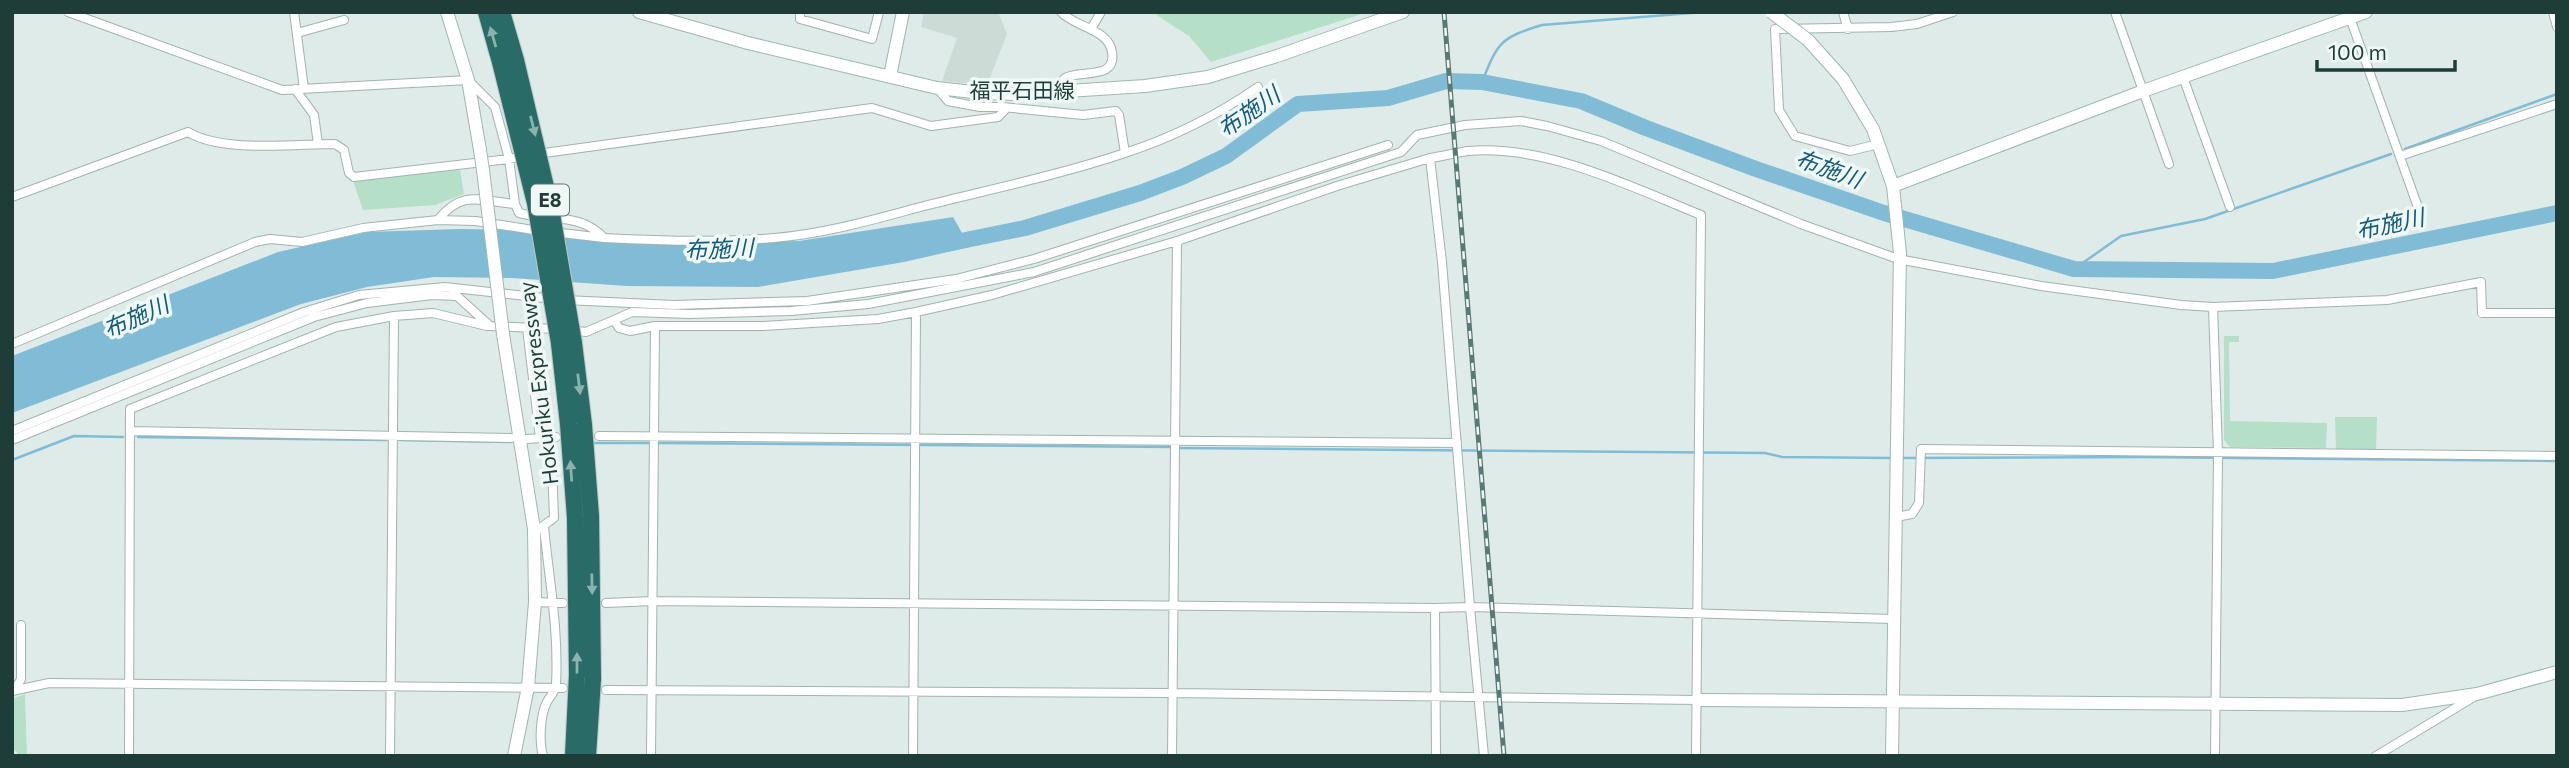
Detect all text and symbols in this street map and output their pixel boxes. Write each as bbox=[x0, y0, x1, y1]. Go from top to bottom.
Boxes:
one-way arrow bbox=[488, 26, 498, 47]
scale bar bbox=[2317, 28, 2455, 72]
text: 100 m bbox=[2328, 39, 2387, 64]
street label: 福平石田線 bbox=[970, 77, 1075, 102]
water label: 布施川 bbox=[1212, 78, 1287, 142]
one-way arrow bbox=[528, 115, 539, 137]
water label: 布施川 bbox=[1792, 143, 1869, 194]
road number: E8 bbox=[531, 184, 569, 216]
water label: 布施川 bbox=[2353, 202, 2429, 244]
water label: 布施川 bbox=[684, 233, 757, 263]
street label: Hokuriku Expressway bbox=[513, 280, 562, 486]
water label: 布施川 bbox=[98, 288, 176, 343]
one-way arrow bbox=[574, 373, 585, 395]
one-way arrow bbox=[566, 460, 577, 482]
one-way arrow bbox=[587, 574, 598, 596]
one-way arrow bbox=[571, 652, 583, 674]

